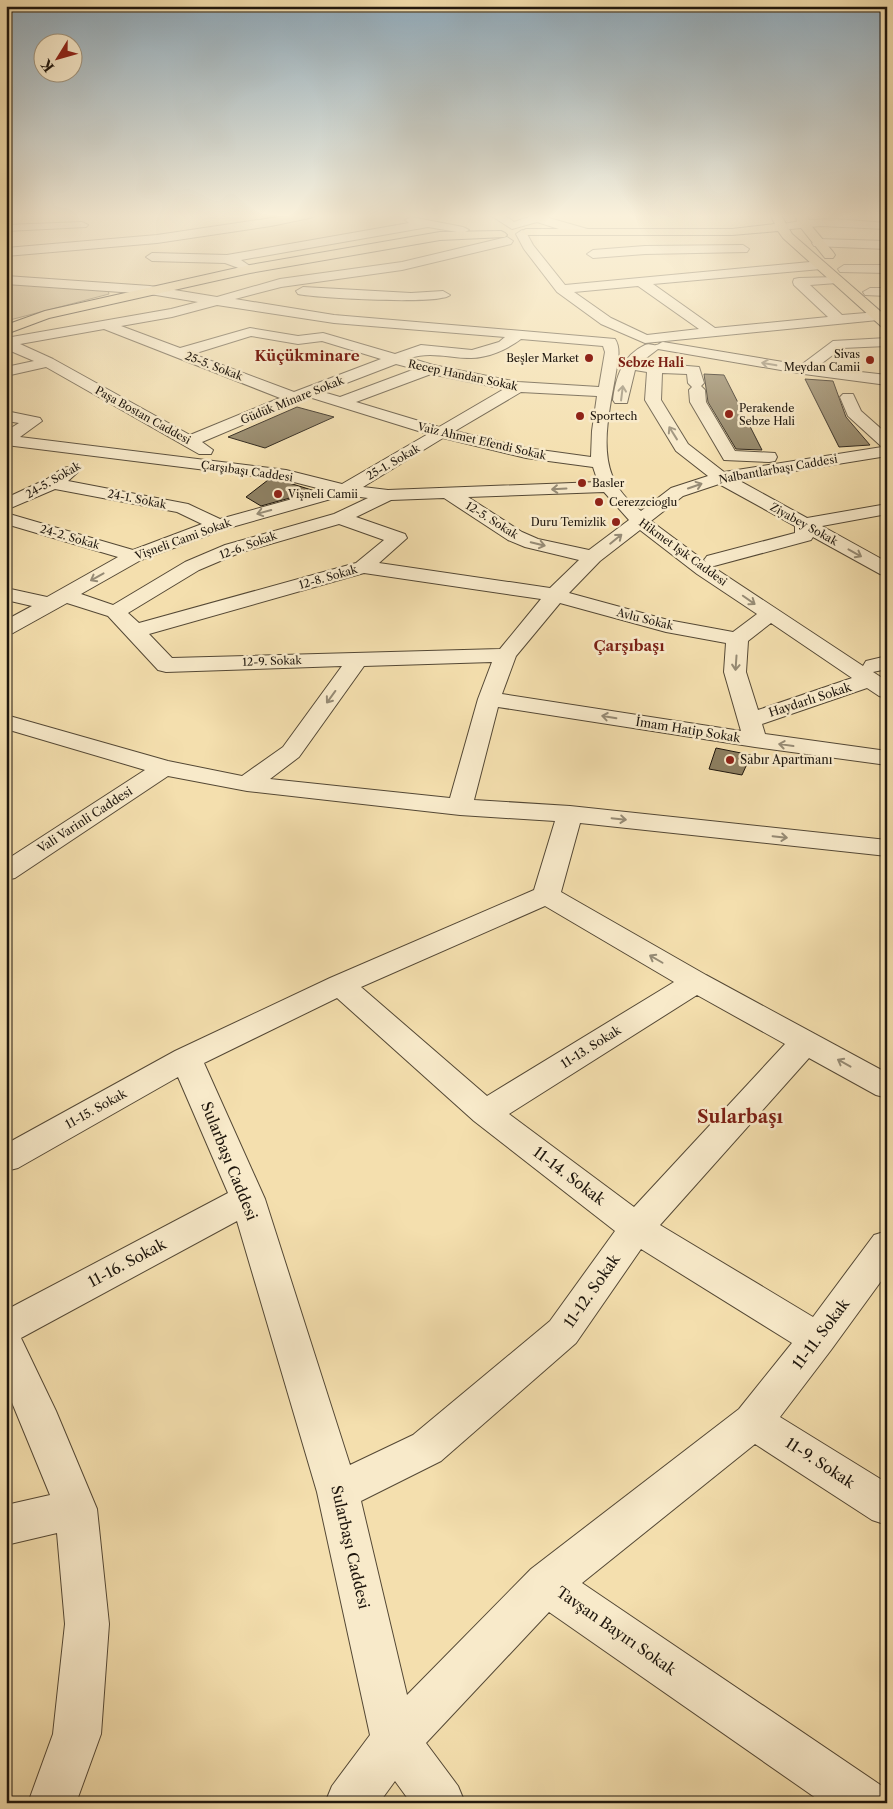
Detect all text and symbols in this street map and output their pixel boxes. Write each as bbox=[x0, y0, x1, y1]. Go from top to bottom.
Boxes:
north arrow bbox=[32, 32, 82, 82]
text: K bbox=[37, 55, 58, 76]
district label: Küçükminare bbox=[254, 346, 360, 365]
place label: Sivas Meydan Camii bbox=[784, 347, 861, 374]
street label: 25-5. Sokak bbox=[183, 349, 245, 384]
place label: Beşler Market bbox=[506, 351, 579, 365]
marker: Beşler Market bbox=[583, 352, 595, 364]
marker: Sivas Meydan Camii bbox=[864, 354, 876, 366]
district label: Sebze Hali bbox=[618, 355, 685, 370]
street label: Recep Handan Sokak bbox=[407, 357, 520, 394]
one-way arrow bbox=[761, 359, 777, 369]
street label: Güdük Minare Sokak bbox=[238, 373, 346, 427]
street label: Paşa Bostan Caddesi bbox=[93, 383, 194, 447]
one-way arrow bbox=[617, 385, 627, 401]
place label: Perakende Sebze Hali bbox=[739, 401, 796, 428]
marker: Perakende Sebze Hali bbox=[723, 408, 735, 420]
place label: Sportech bbox=[590, 409, 638, 423]
marker: Sportech bbox=[574, 410, 586, 422]
street label: Vaiz Ahmet Efendi Sokak bbox=[415, 419, 548, 463]
one-way arrow bbox=[668, 426, 679, 440]
street label: 25-1. Sokak bbox=[364, 441, 423, 483]
street label: Nalbantlarbaşı Caddesi bbox=[718, 452, 839, 486]
street label: 24-5. Sokak bbox=[23, 458, 84, 501]
street label: Çarşıbaşı Caddesi bbox=[200, 458, 294, 484]
place label: Basler bbox=[592, 476, 625, 490]
marker: Basler bbox=[576, 477, 588, 489]
one-way arrow bbox=[687, 481, 702, 490]
one-way arrow bbox=[551, 484, 568, 494]
street label: 24-1. Sokak bbox=[106, 486, 168, 512]
place label: Vişneli Camii bbox=[287, 487, 359, 501]
marker: Vişneli Camii bbox=[272, 488, 284, 500]
place label: Cerezzcioglu bbox=[609, 495, 678, 509]
marker: Cerezzcioglu bbox=[593, 496, 605, 508]
street label: 12-5. Sokak bbox=[463, 498, 521, 542]
street label: Ziyabey Sokak bbox=[768, 500, 841, 549]
one-way arrow bbox=[256, 508, 272, 518]
street label: Vişneli Cami Sokak bbox=[132, 515, 233, 563]
place label: Duru Temizlik bbox=[531, 515, 607, 529]
street label: Hikmet Işık Caddesi bbox=[636, 515, 730, 589]
marker: Duru Temizlik bbox=[610, 516, 622, 528]
street label: 24-2. Sokak bbox=[39, 522, 102, 552]
street label: 12-6. Sokak bbox=[217, 528, 279, 562]
one-way arrow bbox=[609, 533, 622, 544]
one-way arrow bbox=[529, 540, 545, 549]
one-way arrow bbox=[848, 548, 862, 558]
street label: 12-8. Sokak bbox=[297, 562, 359, 592]
one-way arrow bbox=[90, 572, 104, 582]
one-way arrow bbox=[742, 595, 756, 605]
street label: Avlu Sokak bbox=[614, 605, 675, 633]
district label: Çarşıbaşı bbox=[593, 636, 665, 655]
street label: 12-9. Sokak bbox=[242, 653, 303, 669]
one-way arrow bbox=[731, 654, 740, 670]
street label: Haydarlı Sokak bbox=[767, 679, 854, 720]
one-way arrow bbox=[325, 690, 336, 703]
one-way arrow bbox=[601, 712, 617, 722]
street label: İmam Hatip Sokak bbox=[635, 713, 743, 745]
one-way arrow bbox=[779, 739, 795, 749]
place label: Sabır Apartmanı bbox=[740, 752, 833, 767]
marker: Sabır Apartmanı bbox=[724, 754, 736, 766]
street label: Vali Varinli Caddesi bbox=[34, 783, 135, 856]
one-way arrow bbox=[610, 814, 626, 824]
one-way arrow bbox=[772, 832, 788, 842]
one-way arrow bbox=[649, 954, 664, 964]
street label: 11-13. Sokak bbox=[558, 1022, 624, 1071]
one-way arrow bbox=[837, 1058, 852, 1068]
street label: 11-15. Sokak bbox=[62, 1085, 130, 1132]
street label: Sularbaşı Caddesi bbox=[197, 1099, 262, 1223]
district label: Sularbaşı bbox=[697, 1106, 784, 1128]
street label: 11-14. Sokak bbox=[530, 1142, 610, 1210]
street label: 11-16. Sokak bbox=[85, 1233, 170, 1291]
street label: 11-12. Sokak bbox=[559, 1249, 625, 1331]
street label: 11-11. Sokak bbox=[788, 1294, 854, 1373]
street label: 11-9. Sokak bbox=[782, 1433, 860, 1493]
street label: Sularbaşı Caddesi bbox=[327, 1483, 374, 1611]
street label: Tavşan Bayırı Sokak bbox=[553, 1582, 681, 1680]

